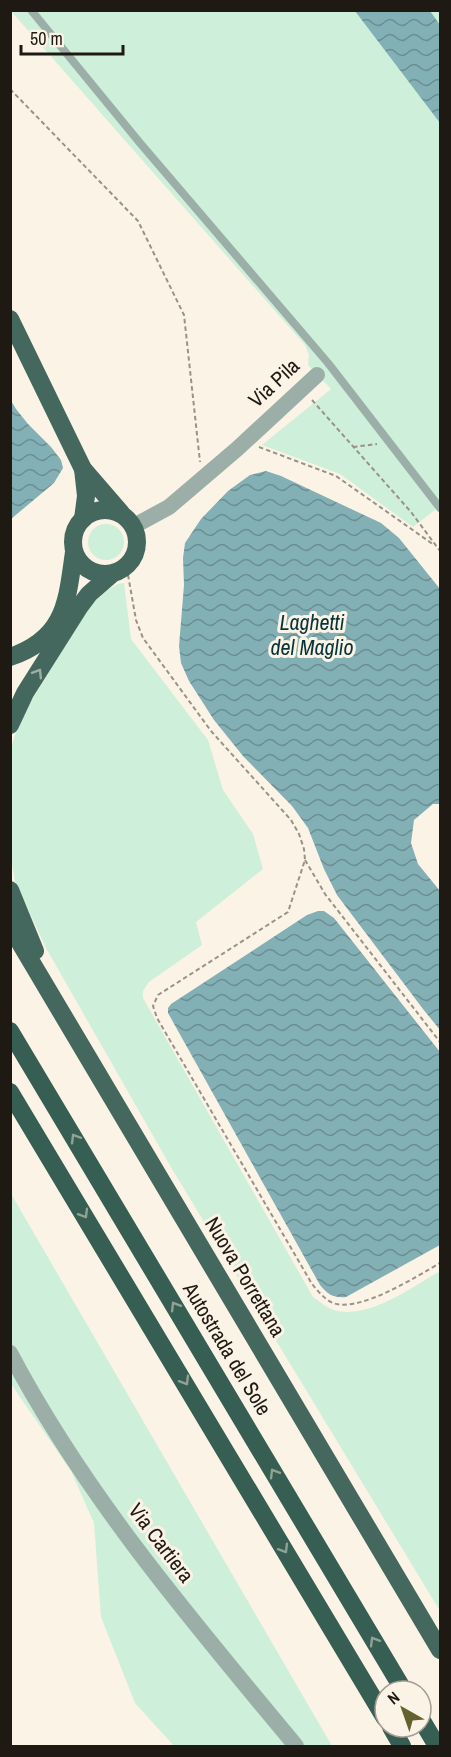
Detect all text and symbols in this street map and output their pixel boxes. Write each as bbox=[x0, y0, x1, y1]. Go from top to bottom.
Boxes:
scale bar bbox=[21, 18, 123, 56]
text: 50 m bbox=[30, 26, 63, 51]
street label: Via Pila bbox=[242, 351, 306, 414]
water label: Laghetti del Maglio bbox=[270, 607, 354, 662]
one-way arrow bbox=[30, 669, 41, 680]
one-way arrow bbox=[71, 1134, 82, 1144]
one-way arrow bbox=[77, 1208, 89, 1218]
street label: Nuova Porrettana bbox=[198, 1211, 293, 1342]
street label: Autostrada del Sole bbox=[176, 1276, 279, 1421]
one-way arrow bbox=[170, 1302, 182, 1312]
one-way arrow bbox=[177, 1375, 189, 1385]
one-way arrow bbox=[270, 1469, 282, 1479]
street label: Via Cartiera bbox=[122, 1497, 201, 1589]
one-way arrow bbox=[277, 1543, 289, 1553]
one-way arrow bbox=[370, 1637, 381, 1647]
north arrow bbox=[373, 1679, 433, 1739]
text: N bbox=[383, 1686, 404, 1709]

